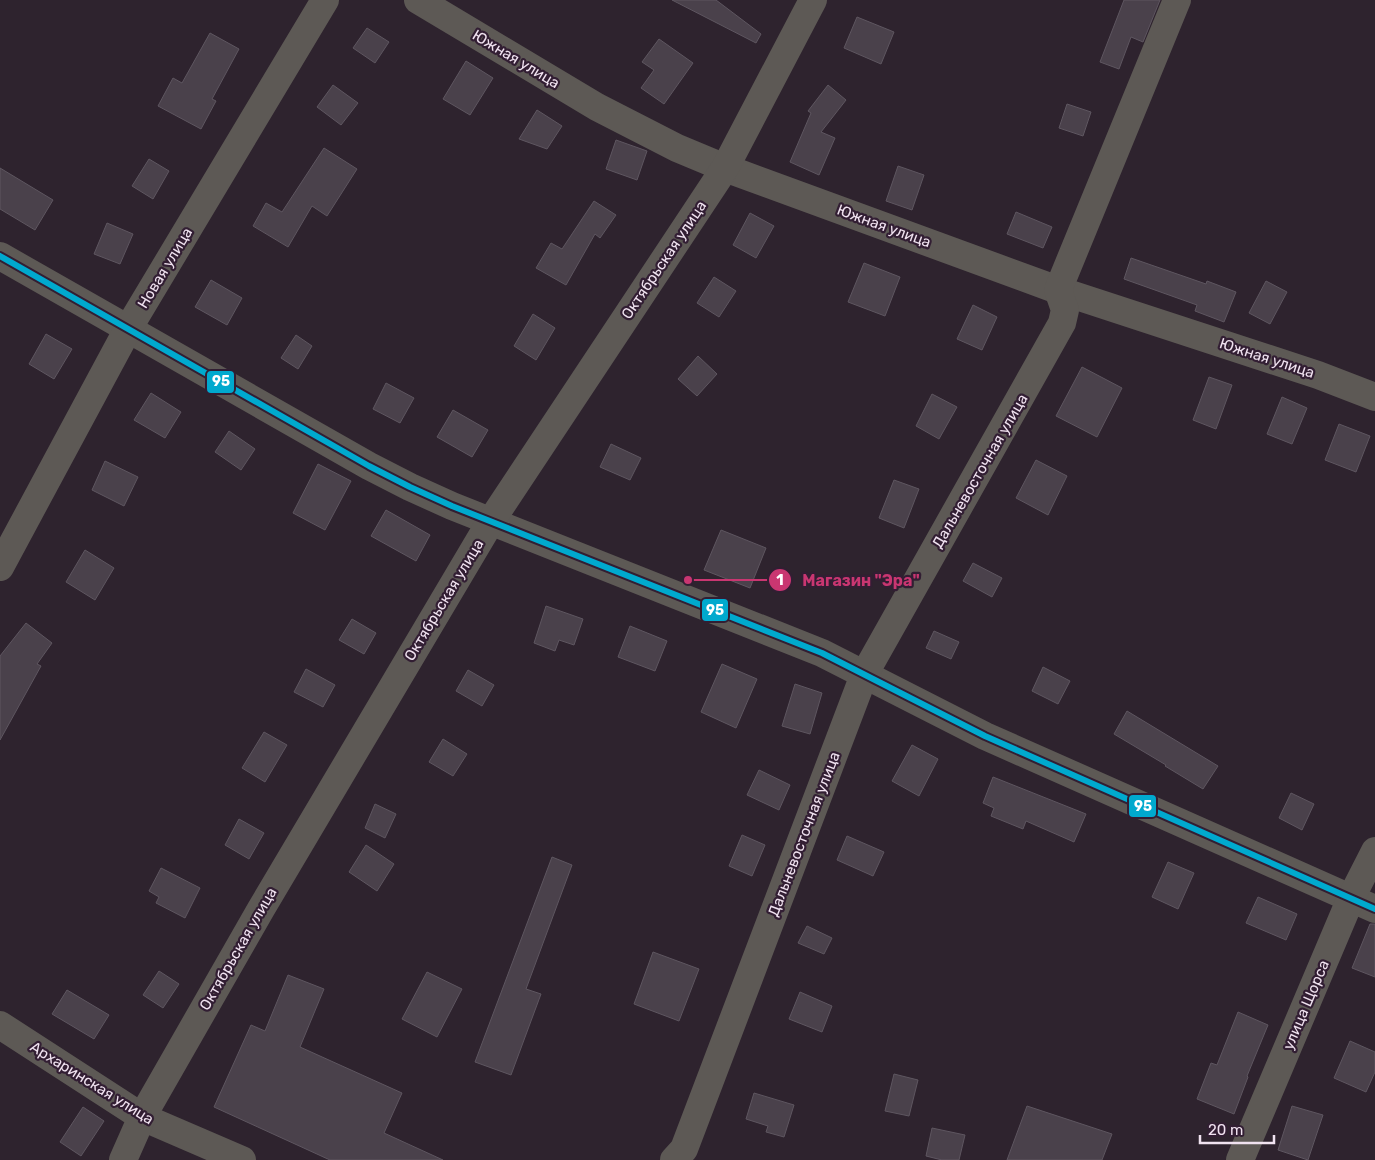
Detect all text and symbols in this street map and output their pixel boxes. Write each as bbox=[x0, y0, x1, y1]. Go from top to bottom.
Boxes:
street label: Южная улица bbox=[469, 26, 563, 92]
street label: Октябрьская улица bbox=[618, 197, 710, 323]
street label: Южная улица bbox=[835, 201, 933, 251]
street label: Новая улица bbox=[134, 224, 196, 312]
street label: Южная улица bbox=[1217, 334, 1317, 382]
line badge: 95 bbox=[206, 370, 235, 394]
text: 95 bbox=[212, 373, 230, 390]
street label: Дальневосточная улица bbox=[928, 391, 1032, 551]
street label: Октябрьская улица bbox=[401, 536, 487, 664]
callout: Магазин "Эра" bbox=[768, 564, 930, 596]
text: 1 bbox=[776, 571, 784, 589]
text: Магазин "Эра" bbox=[802, 571, 920, 590]
line badge: 95 bbox=[701, 598, 729, 622]
text: 95 bbox=[706, 602, 724, 619]
street label: Дальневосточная улица bbox=[764, 749, 844, 919]
line badge: 95 bbox=[1128, 794, 1157, 818]
text: 95 bbox=[1134, 798, 1152, 815]
street label: Октябрьская улица bbox=[195, 884, 281, 1014]
street label: улица Щорса bbox=[1279, 958, 1333, 1052]
street label: Архаринская улица bbox=[27, 1038, 157, 1128]
scale bar bbox=[1200, 1112, 1274, 1144]
text: 20 m bbox=[1208, 1121, 1243, 1139]

